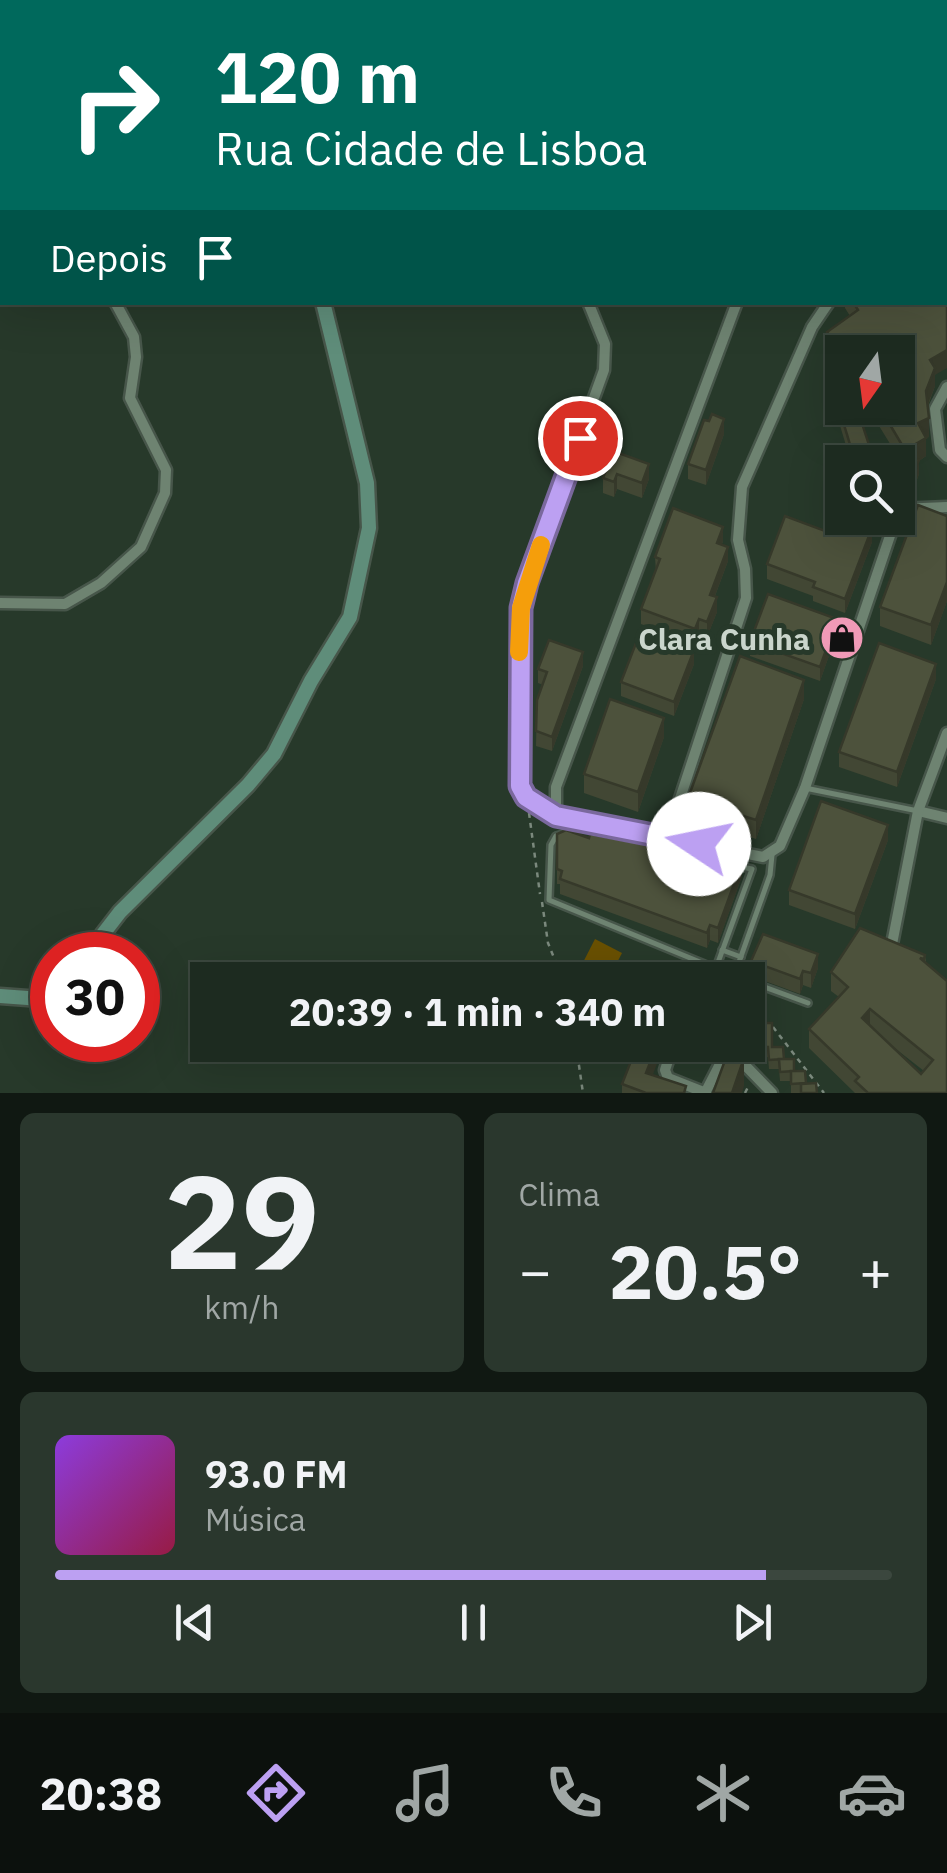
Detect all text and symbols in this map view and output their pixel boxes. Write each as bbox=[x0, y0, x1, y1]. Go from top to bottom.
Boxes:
text: 120 m bbox=[215, 31, 420, 122]
icon: right bbox=[50, 40, 180, 170]
text: Rua Cidade de Lisboa bbox=[215, 119, 647, 177]
icon: arrive bbox=[188, 230, 243, 285]
text: Depois bbox=[50, 233, 168, 282]
north arrow bbox=[825, 335, 915, 425]
map controls bbox=[825, 335, 915, 535]
pin bbox=[538, 396, 623, 481]
icon: arrive bbox=[553, 411, 608, 466]
button: search bbox=[825, 445, 915, 535]
shop icon: Clara Cunha bbox=[819, 615, 865, 661]
place label: Clara Cunha bbox=[638, 619, 810, 658]
position arrow bbox=[647, 792, 751, 896]
speed limit sign: 30 bbox=[30, 932, 160, 1062]
text: 20:39 · 1 min · 340 m bbox=[289, 987, 666, 1036]
text: 29 bbox=[164, 1136, 320, 1305]
text: Clima bbox=[519, 1173, 600, 1215]
text: 20.5° bbox=[608, 1222, 802, 1320]
text: − bbox=[519, 1235, 552, 1306]
text: + bbox=[859, 1235, 892, 1306]
text: km/h bbox=[204, 1286, 279, 1328]
text: 93.0 FM bbox=[205, 1449, 348, 1498]
text: Música bbox=[205, 1498, 306, 1540]
icon: previous bbox=[167, 1595, 222, 1650]
icon: pause bbox=[446, 1595, 501, 1650]
icon: next bbox=[725, 1595, 780, 1650]
icon: directions bbox=[241, 1758, 311, 1828]
icon: music bbox=[390, 1758, 460, 1828]
icon: phone bbox=[539, 1758, 609, 1828]
icon: climate bbox=[688, 1758, 758, 1828]
icon: car bbox=[837, 1758, 907, 1828]
text: 20:38 bbox=[40, 1764, 162, 1822]

